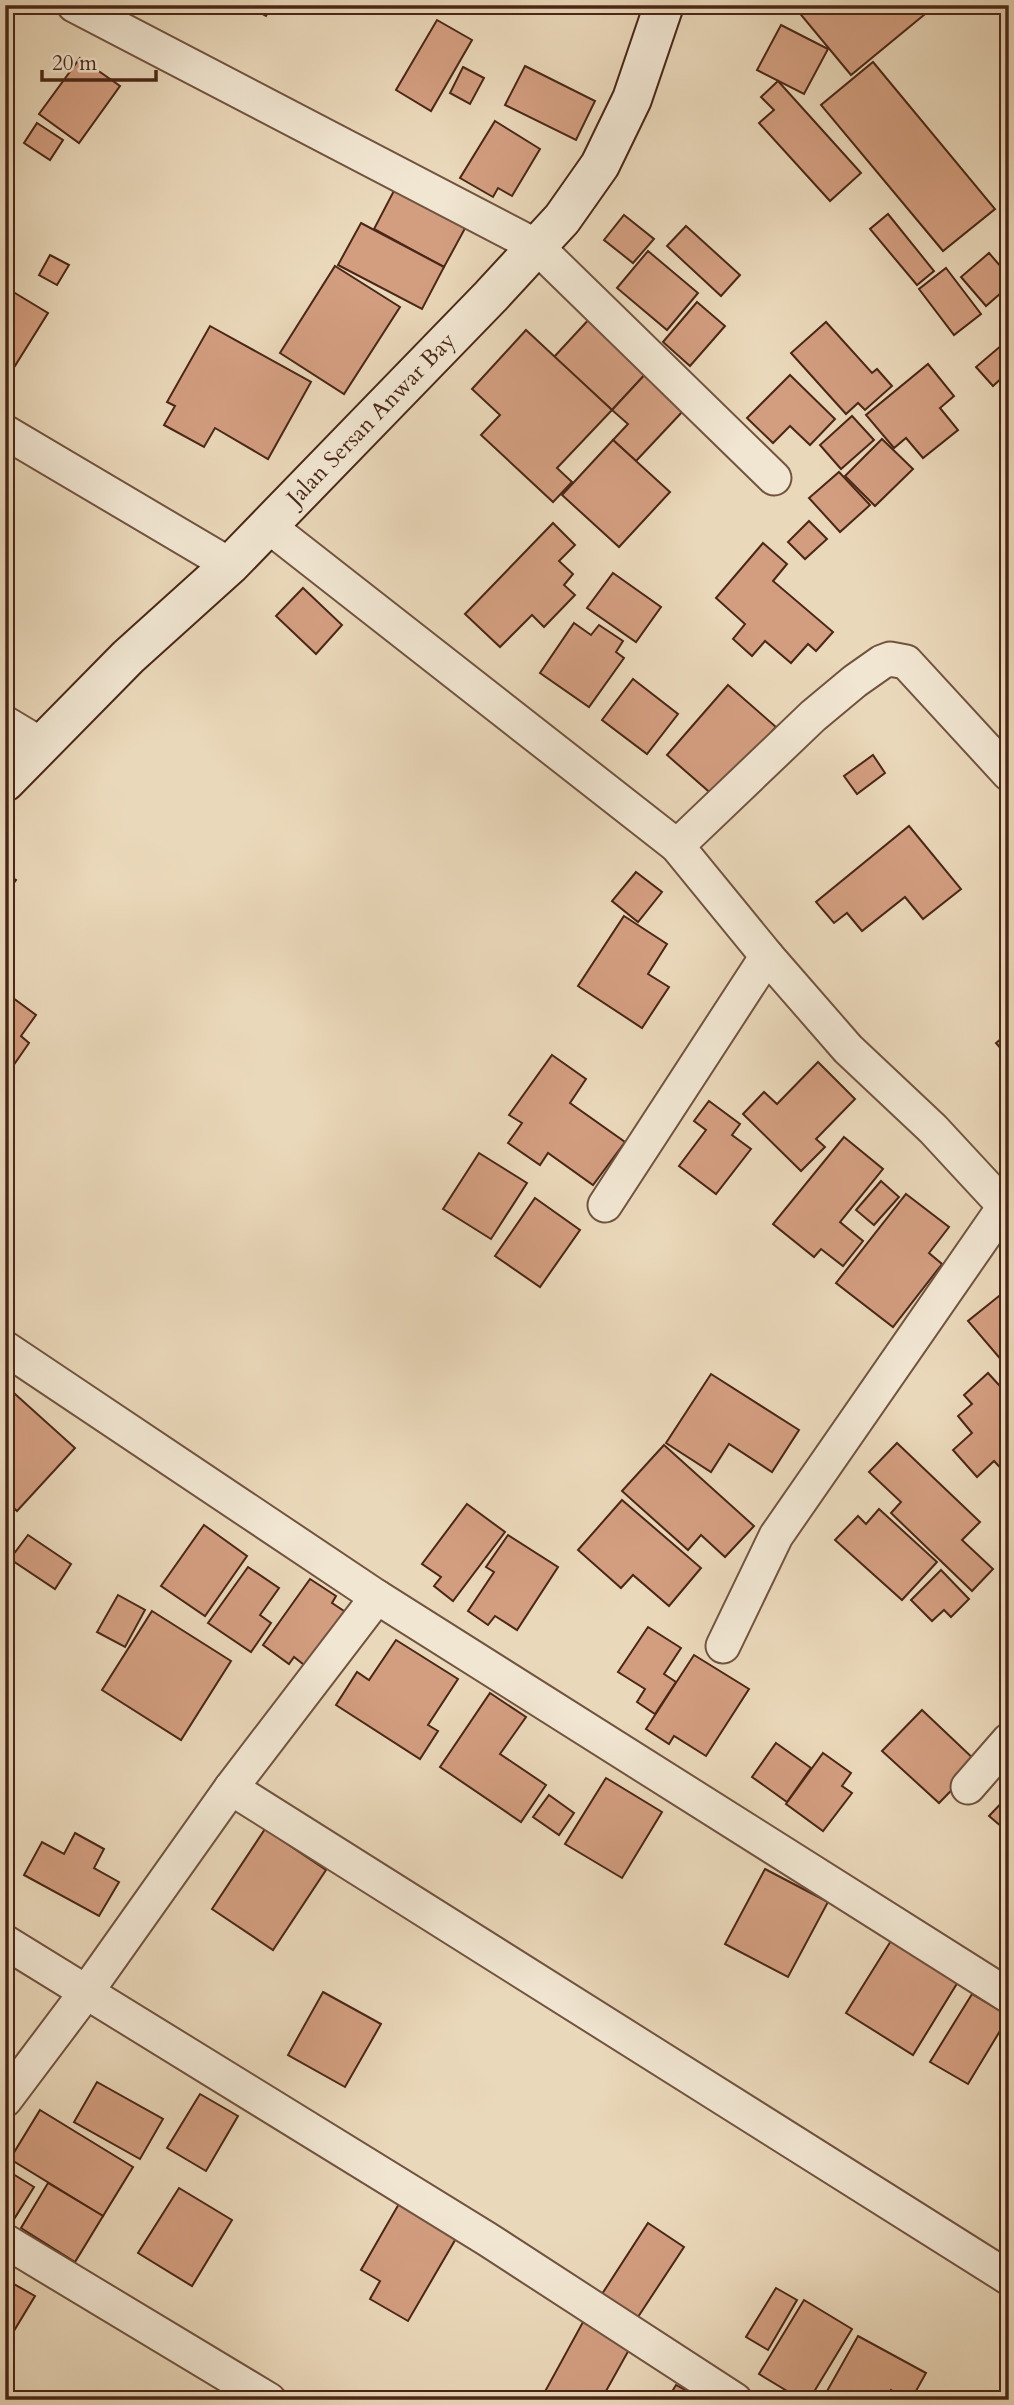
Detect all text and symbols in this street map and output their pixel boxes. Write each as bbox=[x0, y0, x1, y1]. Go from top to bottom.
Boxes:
scale bar bbox=[42, 38, 156, 82]
text: 20 m bbox=[52, 49, 97, 78]
street label: Jalan Sersan Anwar Bay bbox=[278, 325, 462, 515]

